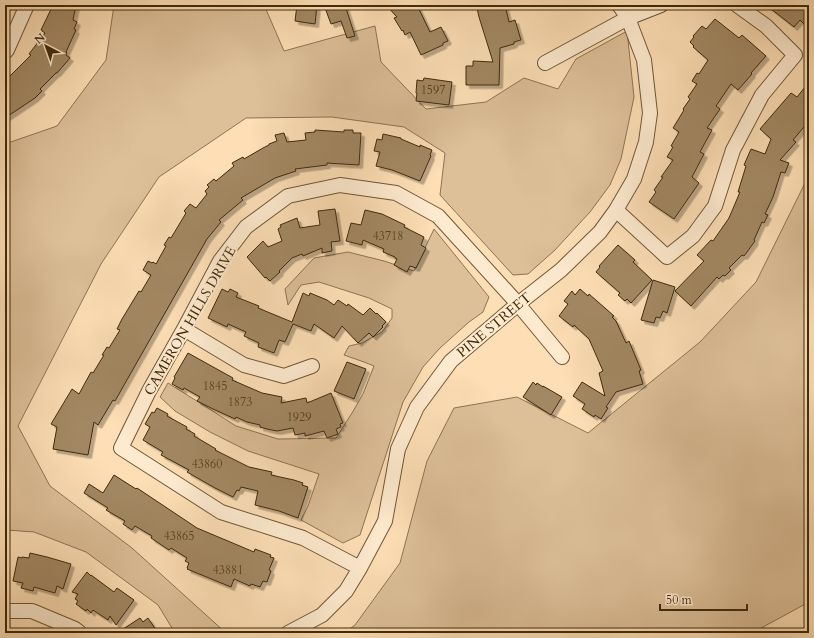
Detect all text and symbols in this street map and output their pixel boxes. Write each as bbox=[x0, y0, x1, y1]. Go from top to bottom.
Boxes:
north arrow bbox=[26, 26, 66, 66]
text: N bbox=[31, 30, 49, 48]
house number: 1597 bbox=[421, 82, 445, 98]
house number: 43718 bbox=[373, 228, 403, 244]
street label: CAMERON HILLS DRIVE bbox=[140, 243, 241, 399]
street label: PINE STREET bbox=[453, 288, 535, 362]
house number: 1845 bbox=[203, 378, 227, 394]
house number: 1873 bbox=[228, 394, 252, 410]
house number: 1929 bbox=[287, 409, 311, 425]
house number: 43860 bbox=[192, 456, 222, 472]
house number: 43865 bbox=[164, 528, 194, 544]
house number: 43881 bbox=[213, 562, 243, 578]
scale bar bbox=[660, 586, 747, 612]
text: 50 m bbox=[666, 592, 693, 608]

